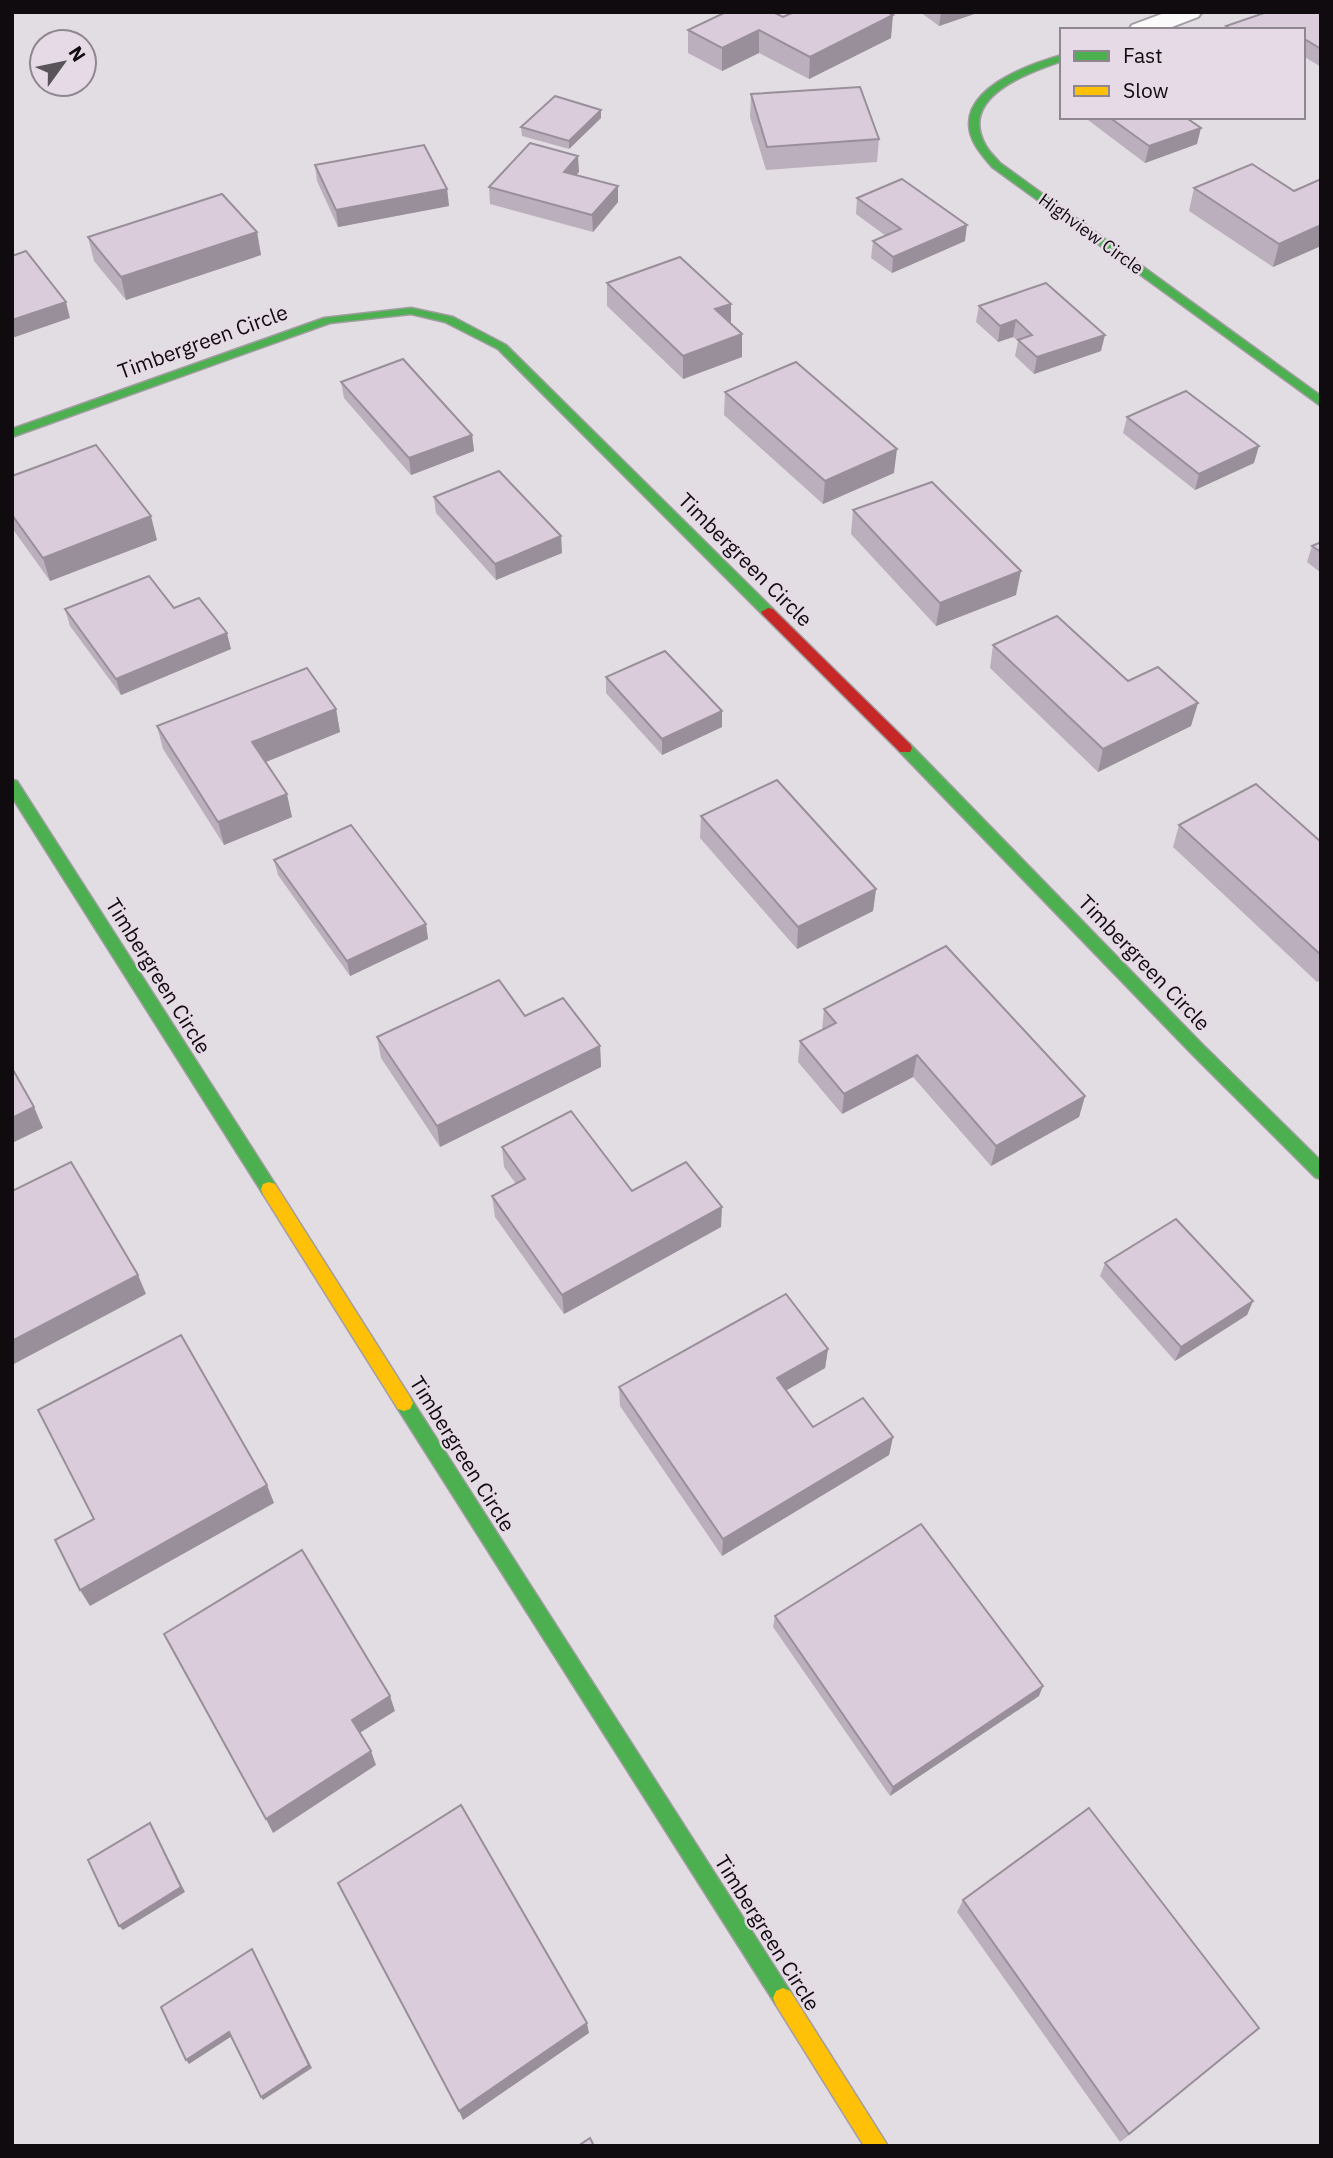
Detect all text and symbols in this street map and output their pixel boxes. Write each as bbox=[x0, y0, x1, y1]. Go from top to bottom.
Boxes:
north arrow bbox=[28, 28, 98, 98]
legend bbox=[1060, 28, 1305, 119]
text: N bbox=[63, 41, 91, 66]
text: Fast bbox=[1123, 41, 1163, 69]
text: Slow bbox=[1123, 76, 1169, 104]
street label: Highview Circle bbox=[1034, 188, 1148, 279]
street label: Timbergreen Circle bbox=[114, 297, 291, 385]
street label: Timbergreen Circle bbox=[673, 486, 819, 632]
street label: Timbergreen Circle bbox=[1073, 888, 1217, 1036]
street label: Timbergreen Circle bbox=[100, 892, 218, 1059]
street label: Timbergreen Circle bbox=[404, 1370, 522, 1537]
street label: Timbergreen Circle bbox=[709, 1849, 827, 2016]

